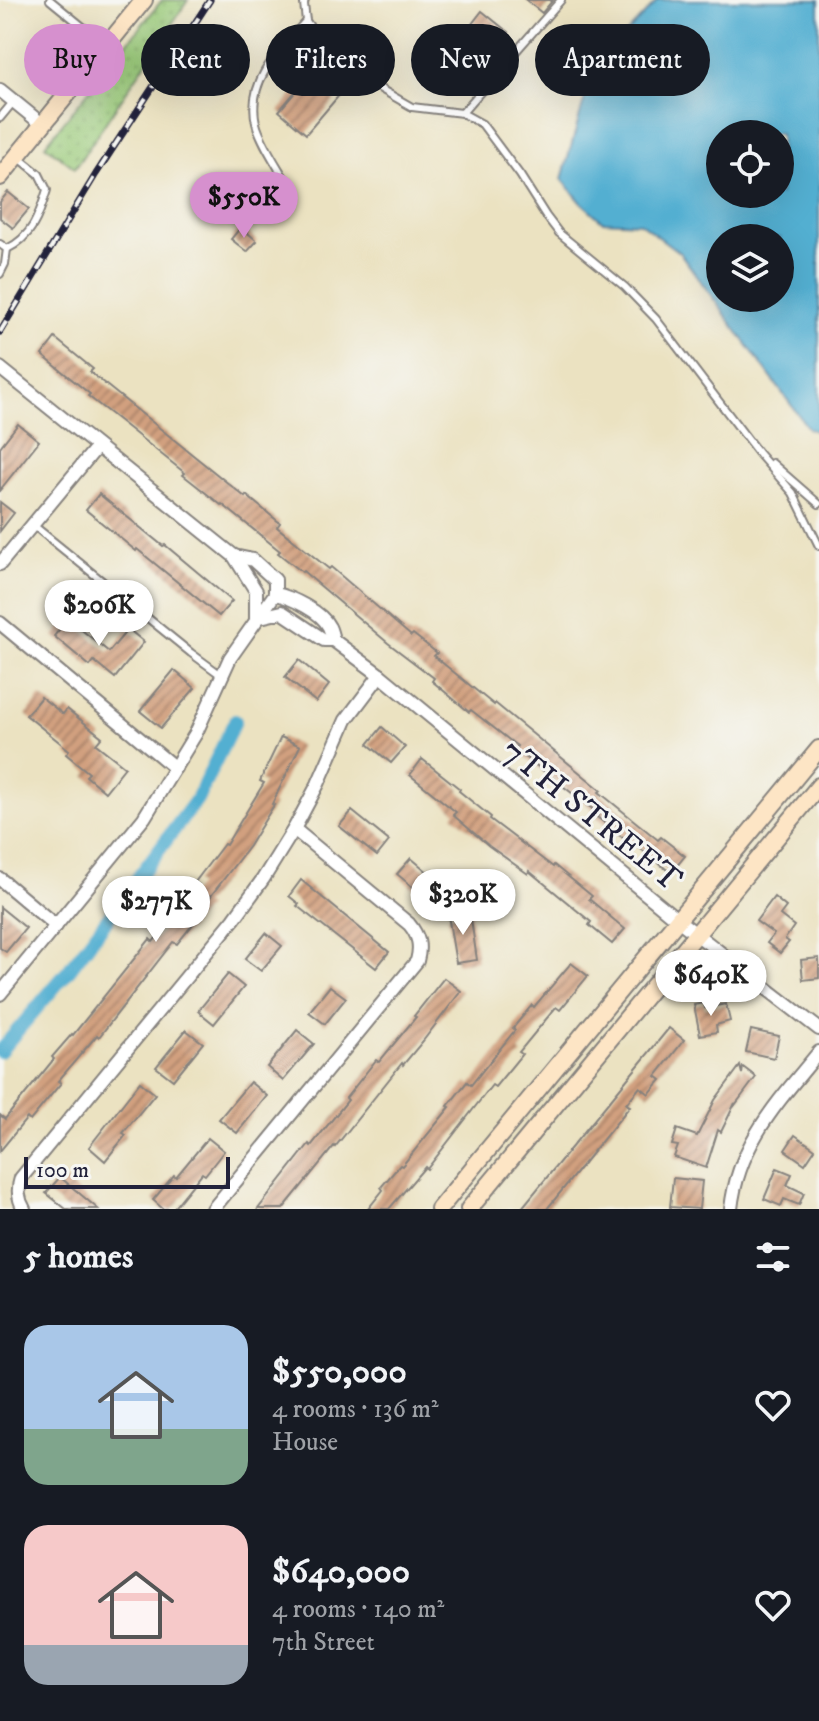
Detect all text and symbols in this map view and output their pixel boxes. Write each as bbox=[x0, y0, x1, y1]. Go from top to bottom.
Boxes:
chip: Buy bbox=[24, 24, 125, 96]
chip: Rent bbox=[141, 24, 250, 96]
chip: Filters bbox=[266, 24, 395, 96]
chip: New bbox=[411, 24, 519, 96]
chip: Apartment bbox=[535, 24, 710, 96]
map controls bbox=[706, 120, 794, 312]
button: locate bbox=[706, 120, 794, 208]
pin: $550K bbox=[188, 172, 300, 240]
text: $550K bbox=[208, 181, 280, 214]
button: layers bbox=[706, 224, 794, 312]
pin: $206K bbox=[43, 580, 155, 648]
text: $206K bbox=[63, 589, 135, 622]
street label: 7TH STREET bbox=[493, 730, 690, 901]
pin: $320K bbox=[407, 869, 519, 937]
pin: $277K bbox=[100, 876, 212, 944]
text: $320K bbox=[429, 878, 497, 911]
text: $277K bbox=[120, 885, 192, 918]
pin: $640K bbox=[655, 950, 767, 1018]
text: $640K bbox=[674, 959, 748, 992]
scale bar bbox=[24, 1153, 230, 1189]
text: 100 m bbox=[36, 1157, 89, 1184]
icon: filters bbox=[751, 1235, 795, 1279]
text: 5 homes bbox=[24, 1236, 133, 1278]
text: $550,000 bbox=[272, 1351, 407, 1393]
icon: home bbox=[88, 1357, 184, 1453]
icon: heart bbox=[751, 1383, 795, 1427]
text: 4 rooms · 136 m² bbox=[272, 1393, 439, 1426]
text: House bbox=[272, 1426, 338, 1459]
text: $640,000 bbox=[272, 1551, 410, 1593]
icon: home bbox=[88, 1557, 184, 1653]
icon: heart bbox=[751, 1583, 795, 1627]
text: 4 rooms · 140 m² bbox=[272, 1593, 444, 1626]
text: 7th Street bbox=[272, 1626, 375, 1659]

